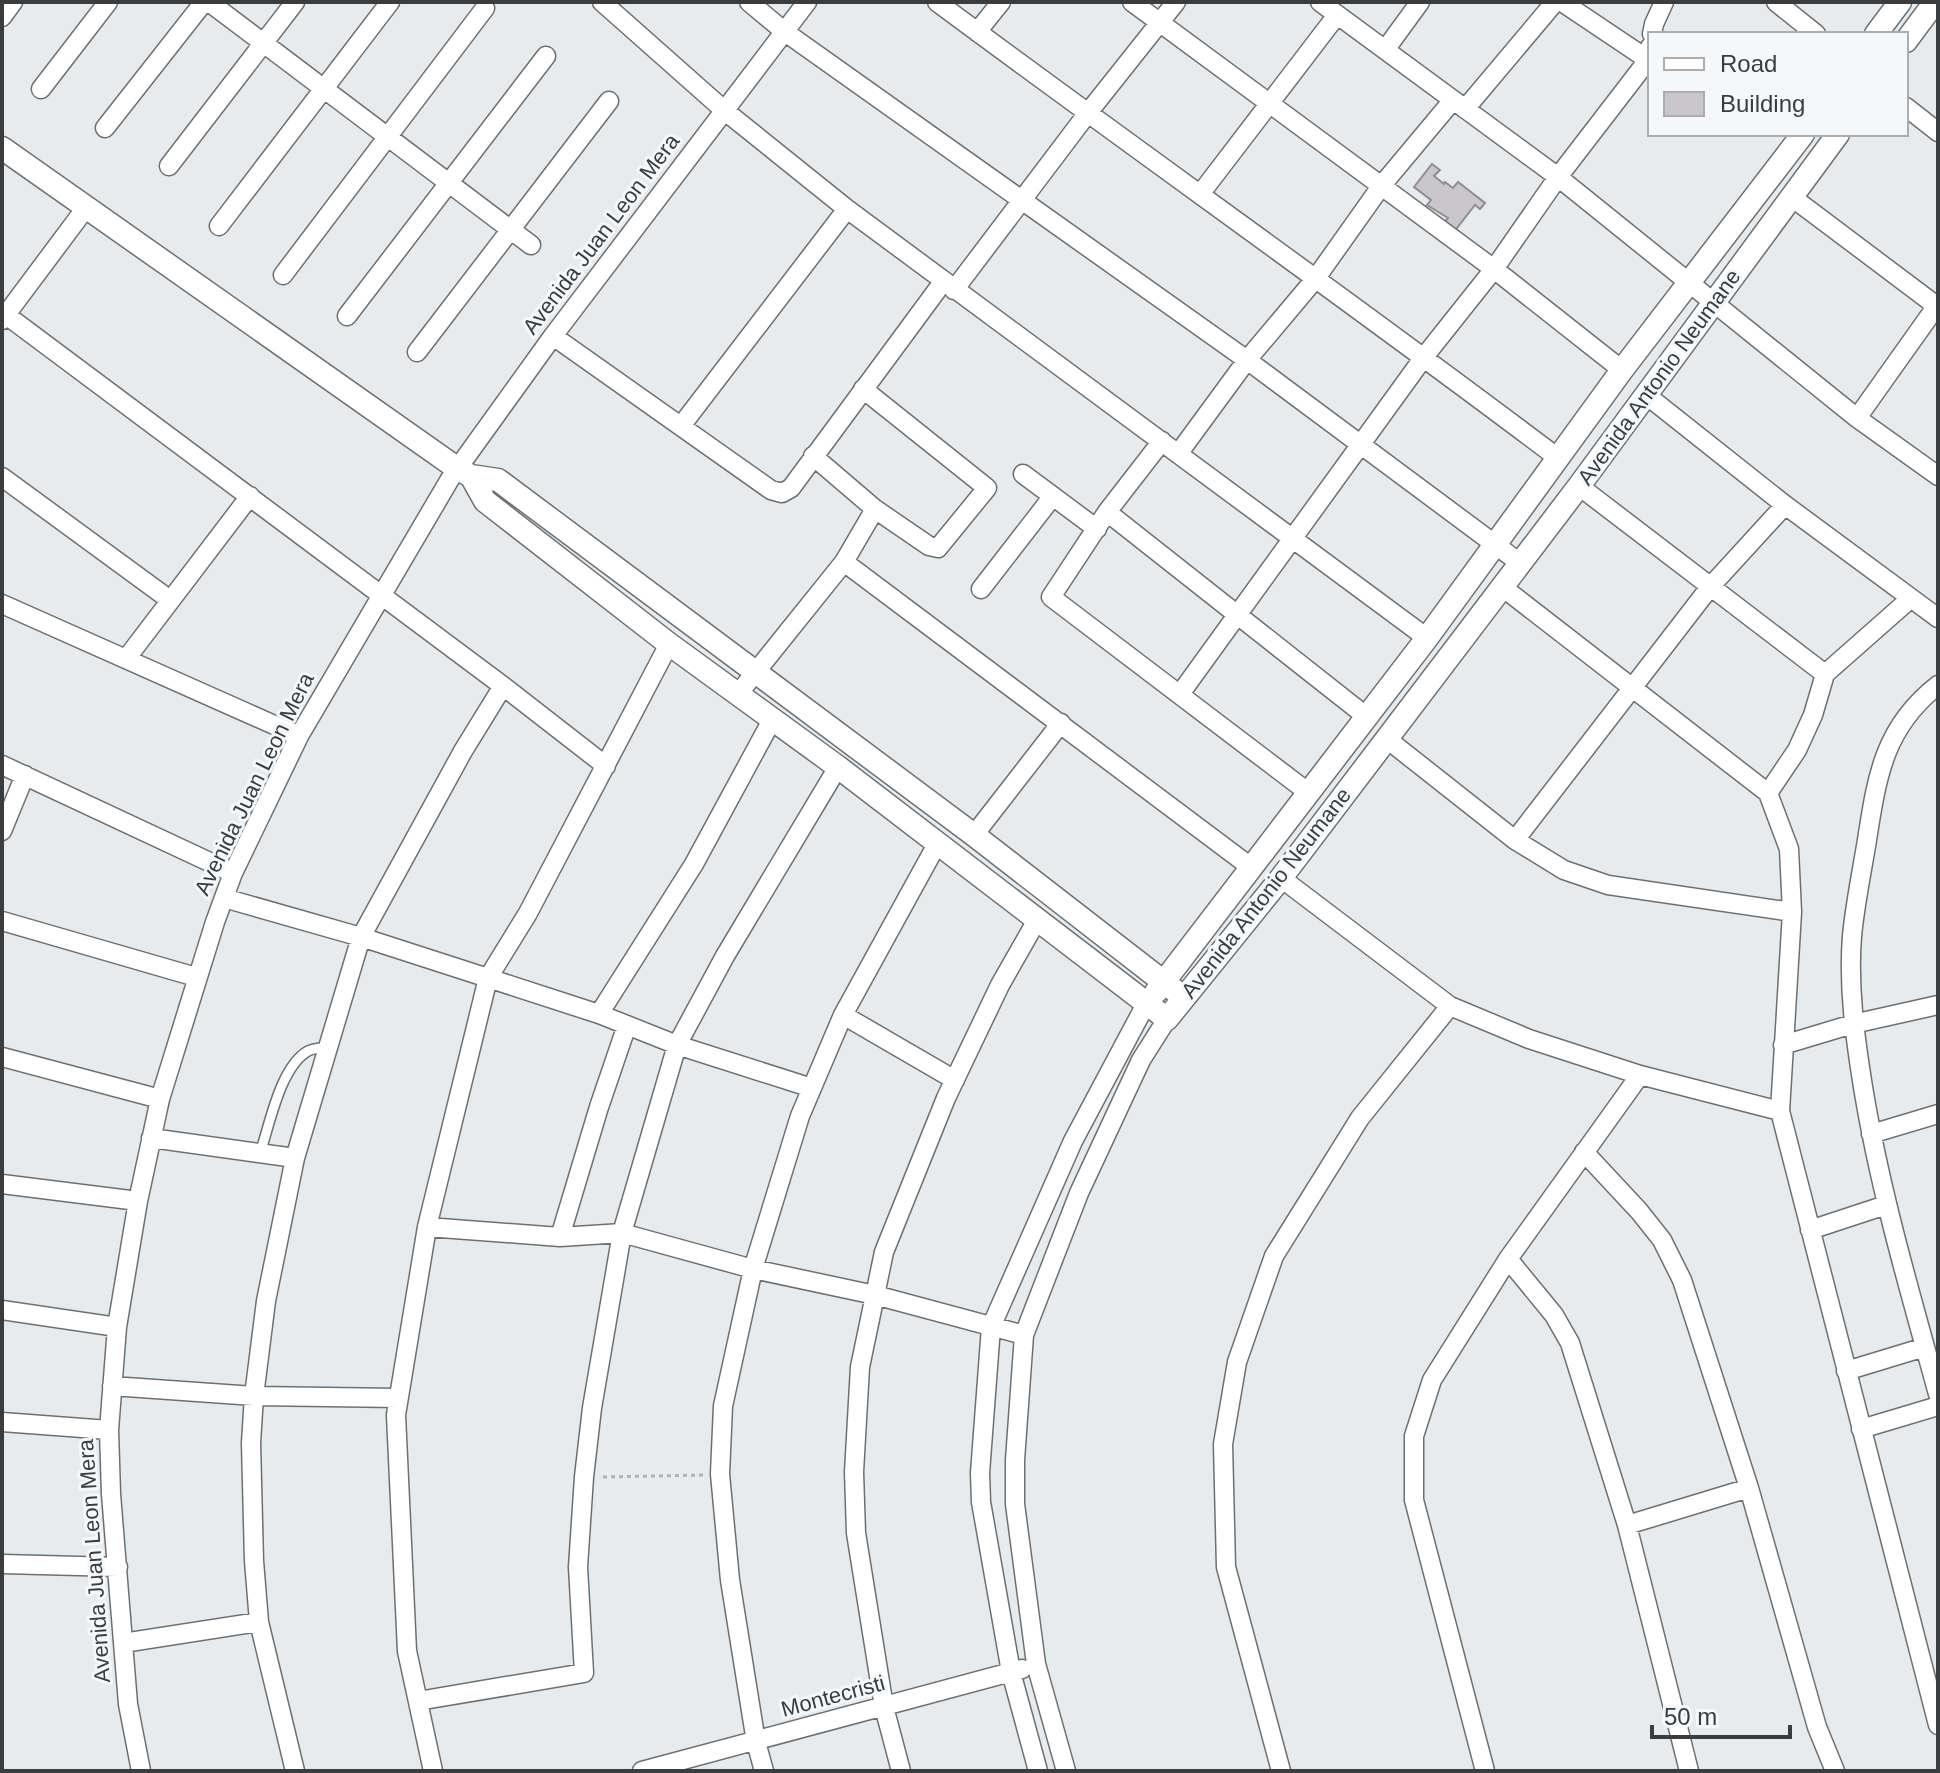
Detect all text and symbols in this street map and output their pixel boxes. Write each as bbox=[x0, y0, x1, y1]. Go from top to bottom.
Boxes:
legend bbox=[1648, 32, 1908, 136]
text: Road bbox=[1720, 50, 1777, 77]
text: Building bbox=[1720, 90, 1805, 117]
street label: Avenida Juan Leon Mera bbox=[518, 128, 685, 339]
street label: Avenida Antonio Neumane bbox=[1572, 264, 1746, 490]
street label: Avenida Juan Leon Mera bbox=[189, 668, 319, 899]
street label: Avenida Antonio Neumane bbox=[1176, 783, 1356, 1003]
street label: Avenida Juan Leon Mera bbox=[73, 1438, 115, 1684]
street label: Montecristi bbox=[778, 1670, 888, 1722]
scale bar bbox=[1652, 1689, 1790, 1739]
text: 50 m bbox=[1664, 1703, 1717, 1730]

